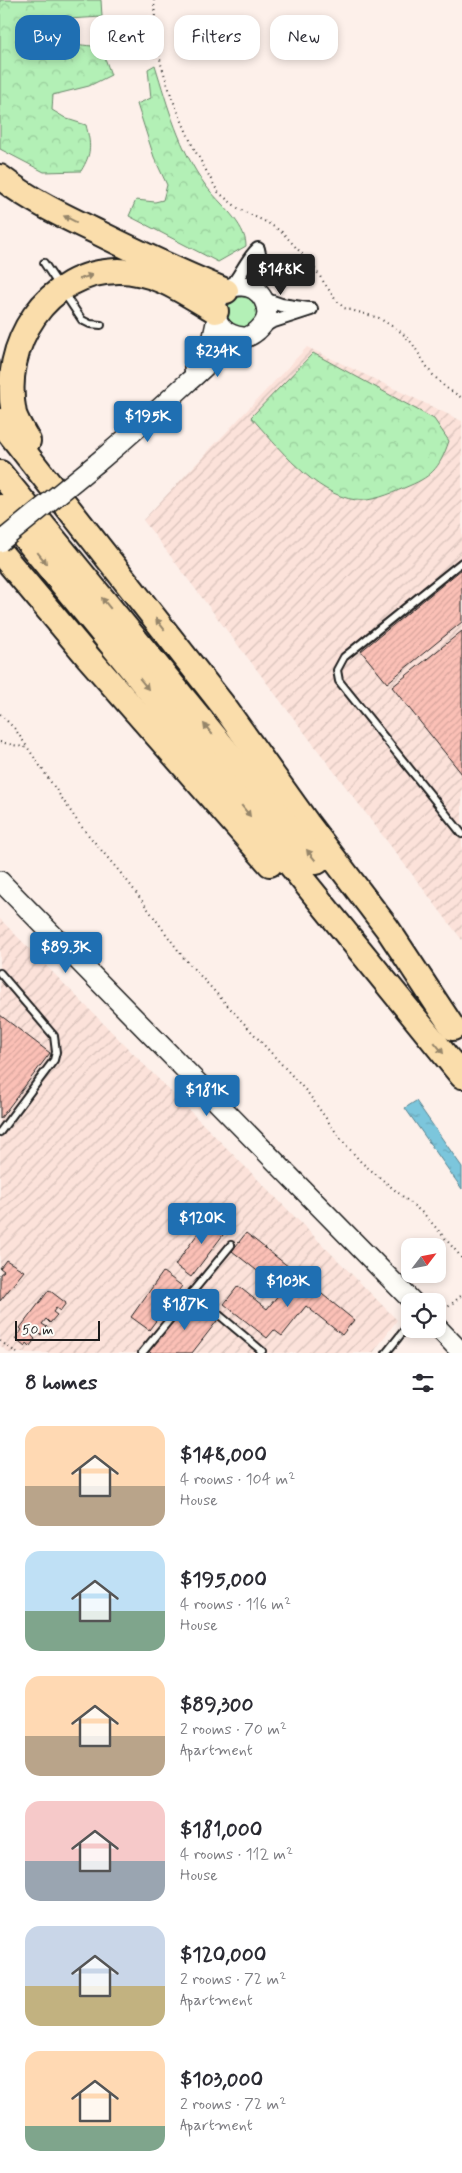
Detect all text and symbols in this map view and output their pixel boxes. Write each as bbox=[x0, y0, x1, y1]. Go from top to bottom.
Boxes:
chip: Buy bbox=[15, 15, 80, 60]
chip: Rent bbox=[90, 15, 164, 60]
chip: Filters bbox=[174, 15, 260, 60]
chip: New bbox=[270, 15, 338, 60]
one-way arrow bbox=[63, 215, 78, 223]
pin: $148K bbox=[246, 254, 316, 296]
text: $148K bbox=[258, 259, 304, 280]
one-way arrow bbox=[78, 272, 93, 280]
pin: $234K bbox=[183, 336, 253, 378]
text: $234K bbox=[196, 341, 240, 362]
pin: $195K bbox=[113, 400, 183, 443]
text: $195K bbox=[125, 406, 171, 427]
one-way arrow bbox=[36, 551, 47, 564]
one-way arrow bbox=[100, 597, 111, 610]
one-way arrow bbox=[154, 618, 165, 631]
one-way arrow bbox=[139, 677, 150, 690]
one-way arrow bbox=[203, 723, 214, 736]
one-way arrow bbox=[241, 804, 252, 817]
one-way arrow bbox=[306, 849, 317, 862]
pin: $89.3K bbox=[25, 932, 107, 974]
text: $89.3K bbox=[41, 937, 91, 958]
one-way arrow bbox=[434, 1041, 445, 1054]
pin: $181K bbox=[172, 1074, 242, 1117]
text: $181K bbox=[186, 1080, 228, 1101]
pin: $120K bbox=[167, 1202, 237, 1245]
text: $120K bbox=[179, 1208, 225, 1229]
north arrow bbox=[401, 1238, 446, 1282]
map controls bbox=[401, 1238, 446, 1338]
pin: $103K bbox=[253, 1266, 323, 1308]
text: $103K bbox=[266, 1271, 310, 1292]
pin: $187K bbox=[150, 1288, 220, 1331]
button: locate bbox=[401, 1293, 446, 1338]
text: $187K bbox=[162, 1294, 208, 1315]
scale bar bbox=[15, 1318, 100, 1341]
text: 50 m bbox=[22, 1321, 53, 1339]
text: 8 homes bbox=[25, 1369, 97, 1397]
icon: filters bbox=[409, 1369, 437, 1397]
text: $148,000 bbox=[180, 1441, 267, 1469]
icon: home bbox=[65, 1446, 125, 1506]
text: 4 rooms · 104 m² bbox=[180, 1469, 295, 1490]
text: House bbox=[180, 1490, 218, 1511]
text: $195,000 bbox=[180, 1566, 267, 1594]
icon: home bbox=[65, 1571, 125, 1631]
text: 4 rooms · 116 m² bbox=[180, 1594, 291, 1615]
text: House bbox=[180, 1615, 218, 1636]
text: $89,300 bbox=[180, 1691, 254, 1719]
icon: home bbox=[65, 1696, 125, 1756]
text: 2 rooms · 70 m² bbox=[180, 1719, 287, 1740]
text: Apartment bbox=[180, 1740, 253, 1761]
text: $181,000 bbox=[180, 1816, 262, 1844]
icon: home bbox=[65, 1821, 125, 1881]
text: 4 rooms · 112 m² bbox=[180, 1844, 293, 1865]
text: House bbox=[180, 1865, 218, 1886]
text: $120,000 bbox=[180, 1941, 266, 1969]
icon: home bbox=[65, 1946, 125, 2006]
text: 2 rooms · 72 m² bbox=[180, 1969, 286, 1990]
text: Apartment bbox=[180, 1990, 253, 2011]
text: $103,000 bbox=[180, 2066, 263, 2094]
icon: home bbox=[65, 2071, 125, 2131]
text: 2 rooms · 72 m² bbox=[180, 2094, 286, 2115]
text: Apartment bbox=[180, 2115, 253, 2136]

